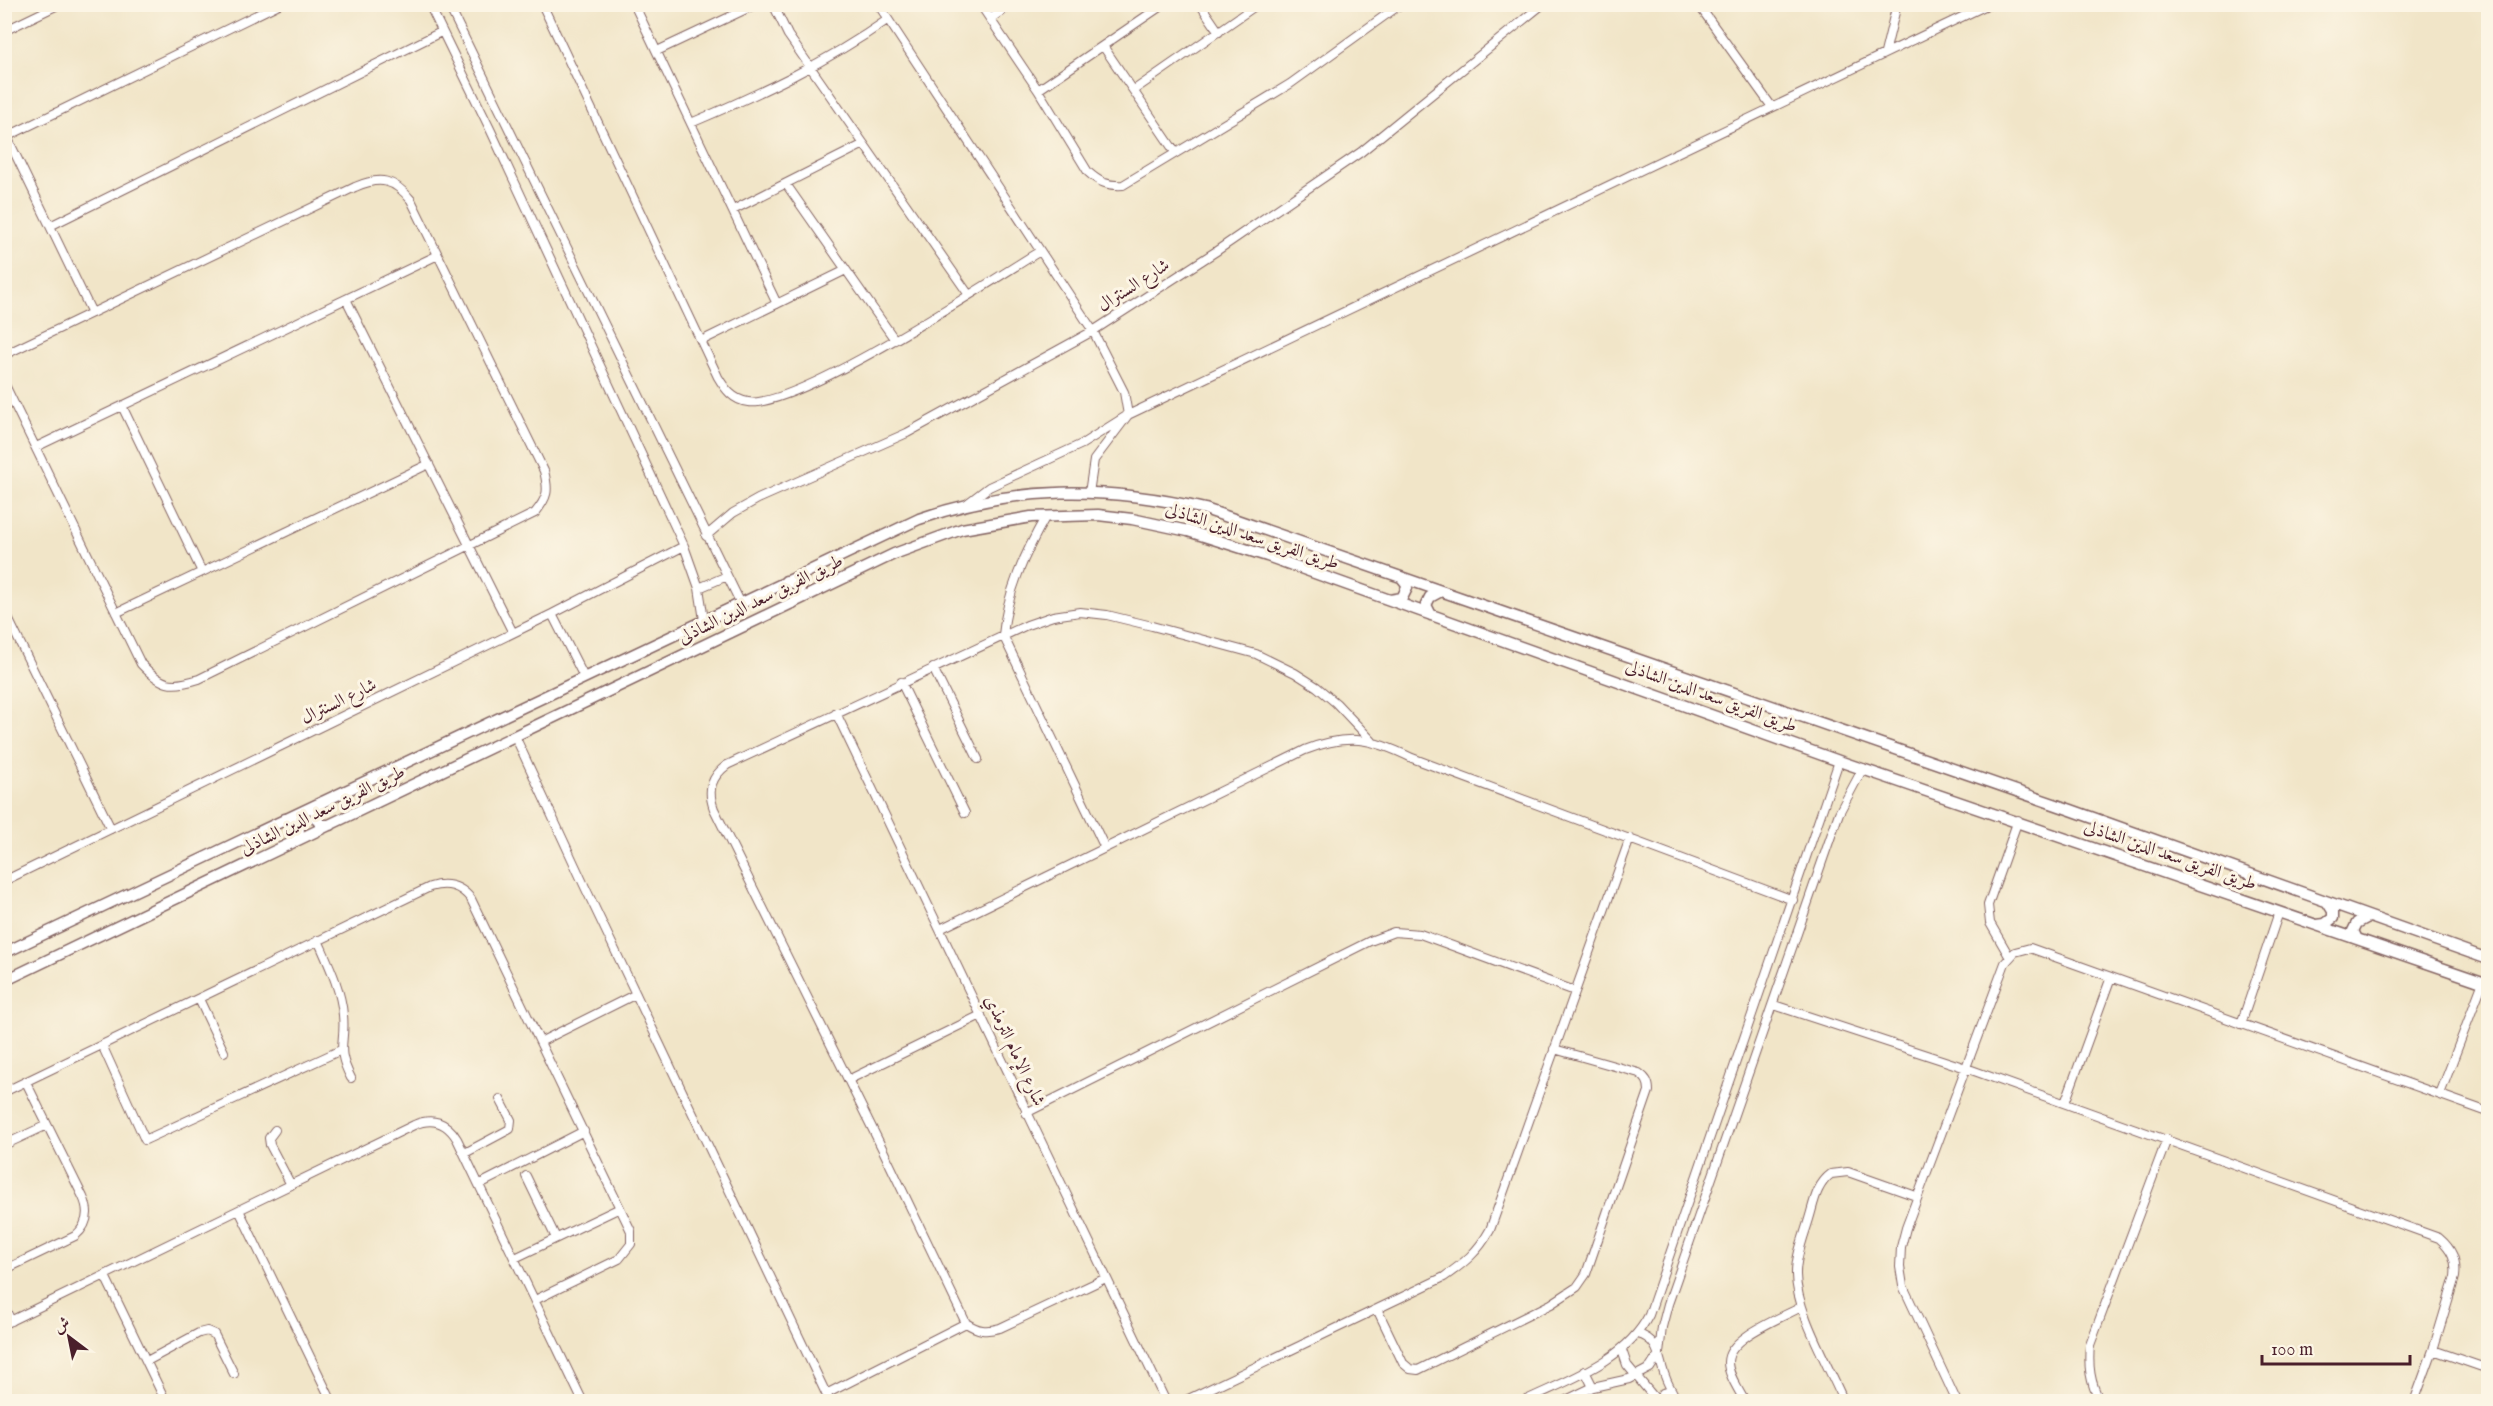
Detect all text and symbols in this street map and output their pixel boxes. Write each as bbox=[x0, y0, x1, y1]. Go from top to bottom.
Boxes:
street label: شارع السنترال bbox=[1094, 254, 1176, 320]
street label: طريق الفريق سعد الدين الشاذلى bbox=[1162, 498, 1342, 576]
street label: طريق الفريق سعد الدين الشاذلى bbox=[675, 550, 847, 650]
street label: طريق الفريق سعد الدين الشاذلى bbox=[1622, 655, 1800, 739]
street label: شارع السنترال bbox=[297, 674, 382, 732]
street label: طريق الفريق سعد الدين الشاذلى bbox=[237, 761, 409, 861]
street label: طريق الفريق سعد الدين الشاذلى bbox=[2081, 816, 2259, 896]
street label: شارع الإمام الترمذي bbox=[976, 992, 1050, 1112]
north arrow bbox=[39, 1307, 99, 1367]
text: ش bbox=[50, 1313, 74, 1339]
scale bar bbox=[2262, 1328, 2410, 1366]
text: 100 m bbox=[2271, 1339, 2313, 1362]

